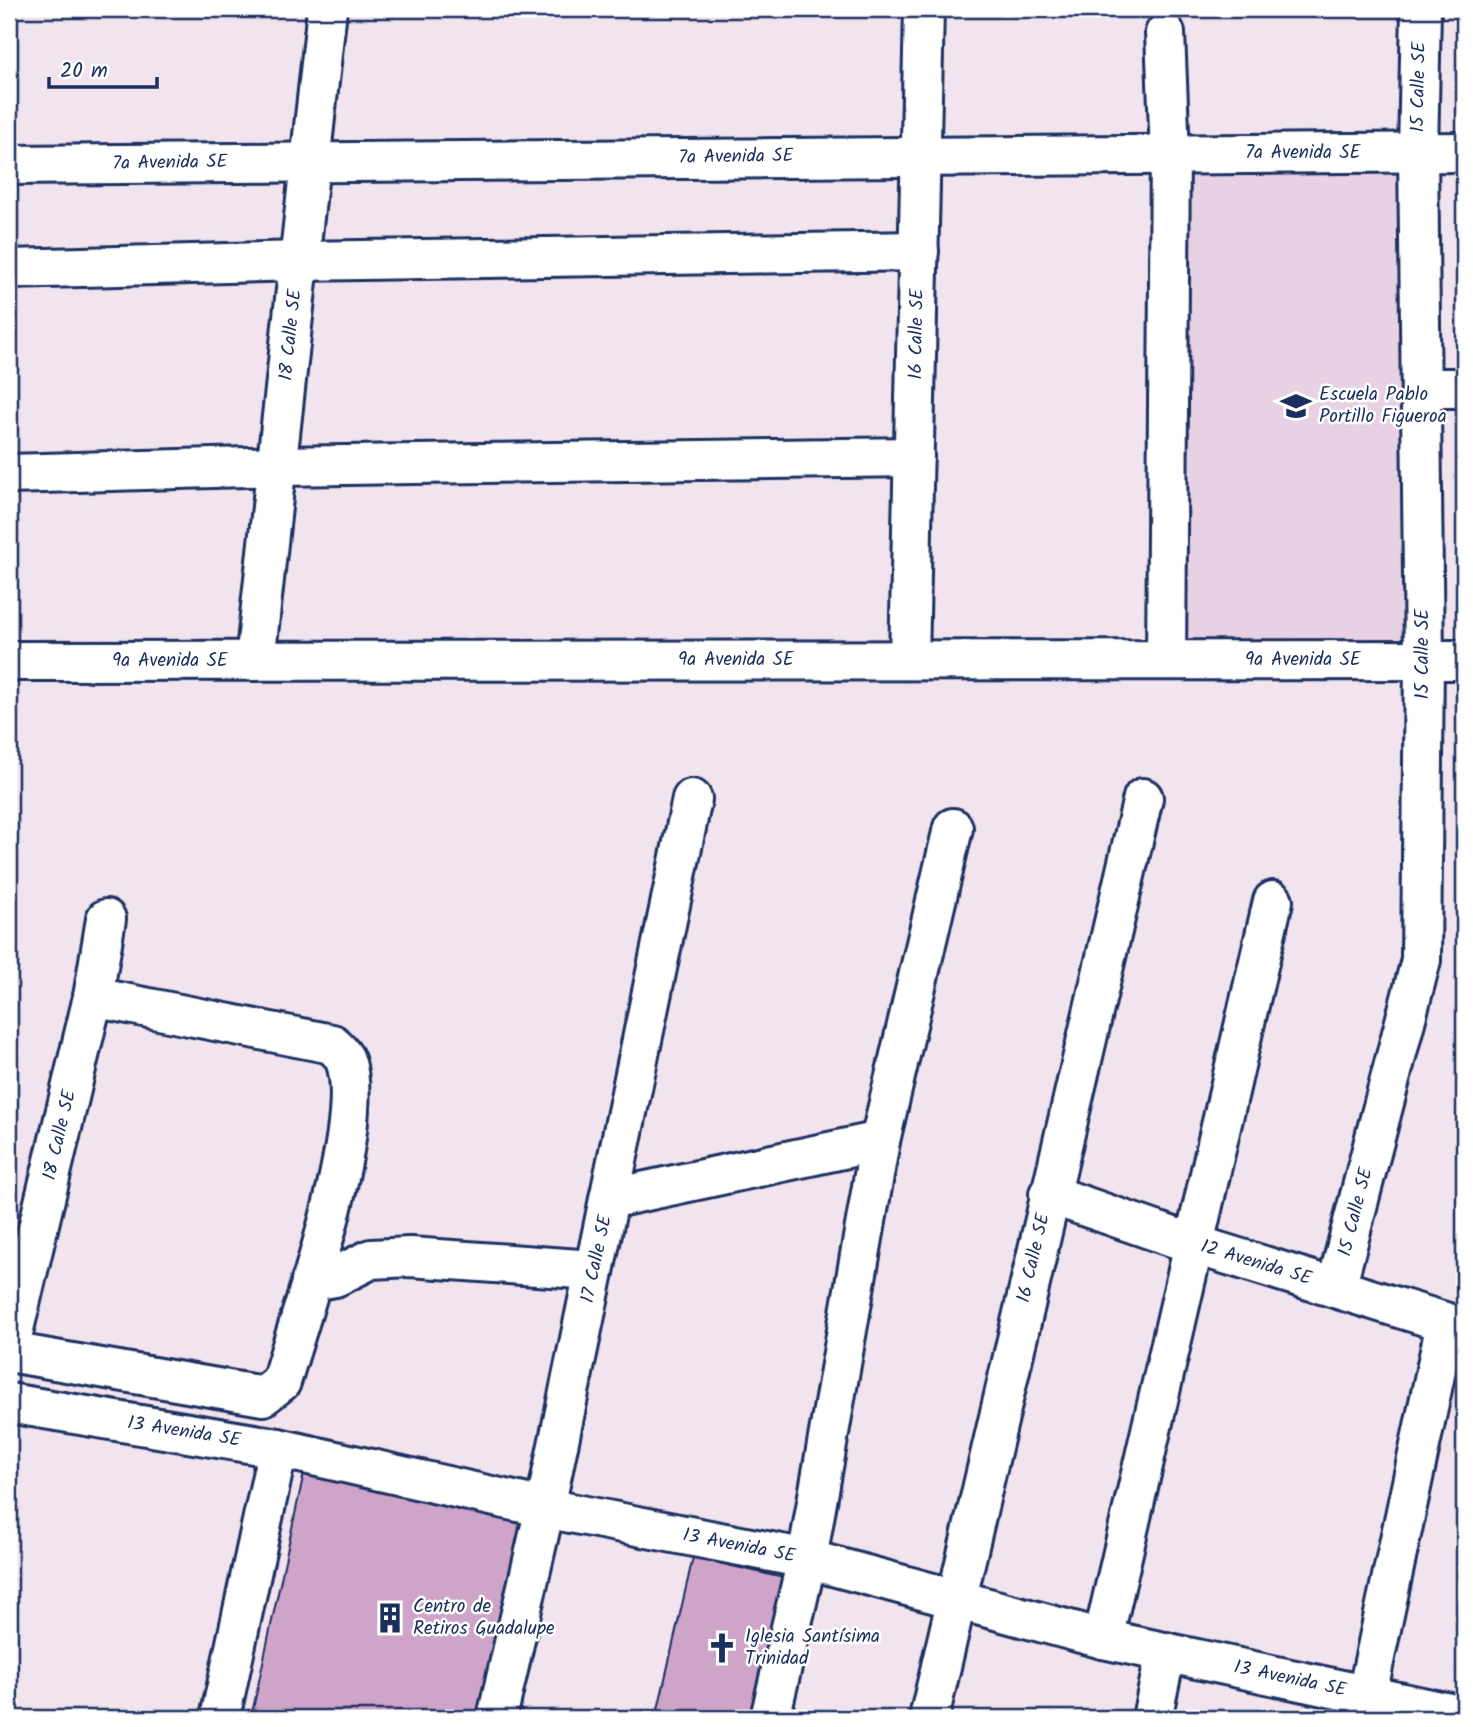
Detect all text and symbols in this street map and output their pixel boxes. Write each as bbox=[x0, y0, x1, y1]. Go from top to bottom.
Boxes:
street label: 15 Calle SE bbox=[1403, 40, 1435, 133]
scale bar bbox=[49, 46, 158, 90]
text: 20 m bbox=[60, 55, 108, 88]
street label: 7a Avenida SE bbox=[1245, 138, 1362, 168]
street label: 7a Avenida SE bbox=[678, 141, 795, 173]
street label: 7a Avenida SE bbox=[112, 147, 229, 179]
street label: 18 Calle SE bbox=[271, 287, 311, 382]
street label: 16 Calle SE bbox=[901, 287, 933, 380]
place label: Escuela Pablo Portillo Figueroa bbox=[1319, 380, 1447, 432]
school or university icon: Escuela Pablo Portillo Figueroa bbox=[1279, 389, 1313, 423]
street label: 15 Calle SE bbox=[1408, 608, 1438, 699]
street label: 9a Avenida SE bbox=[678, 645, 795, 675]
street label: 9a Avenida SE bbox=[1245, 645, 1362, 675]
street label: 9a Avenida SE bbox=[112, 646, 229, 676]
street label: 18 Calle SE bbox=[35, 1086, 85, 1183]
street label: 15 Calle SE bbox=[1330, 1163, 1382, 1260]
street label: 16 Calle SE bbox=[1009, 1209, 1059, 1306]
street label: 17 Calle SE bbox=[573, 1211, 621, 1306]
street label: 12 Avenida SE bbox=[1197, 1232, 1316, 1294]
street label: 13 Avenida SE bbox=[125, 1408, 244, 1456]
street label: 13 Avenida SE bbox=[680, 1520, 799, 1572]
place label: Centro de Retiros Guadalupe bbox=[413, 1592, 555, 1644]
building icon: Centro de Retiros Guadalupe bbox=[373, 1601, 407, 1635]
place label: Iglesia Santísima Trinidad bbox=[745, 1622, 880, 1674]
church icon: Iglesia Santísima Trinidad bbox=[705, 1631, 739, 1665]
street label: 13 Avenida SE bbox=[1231, 1652, 1350, 1706]

